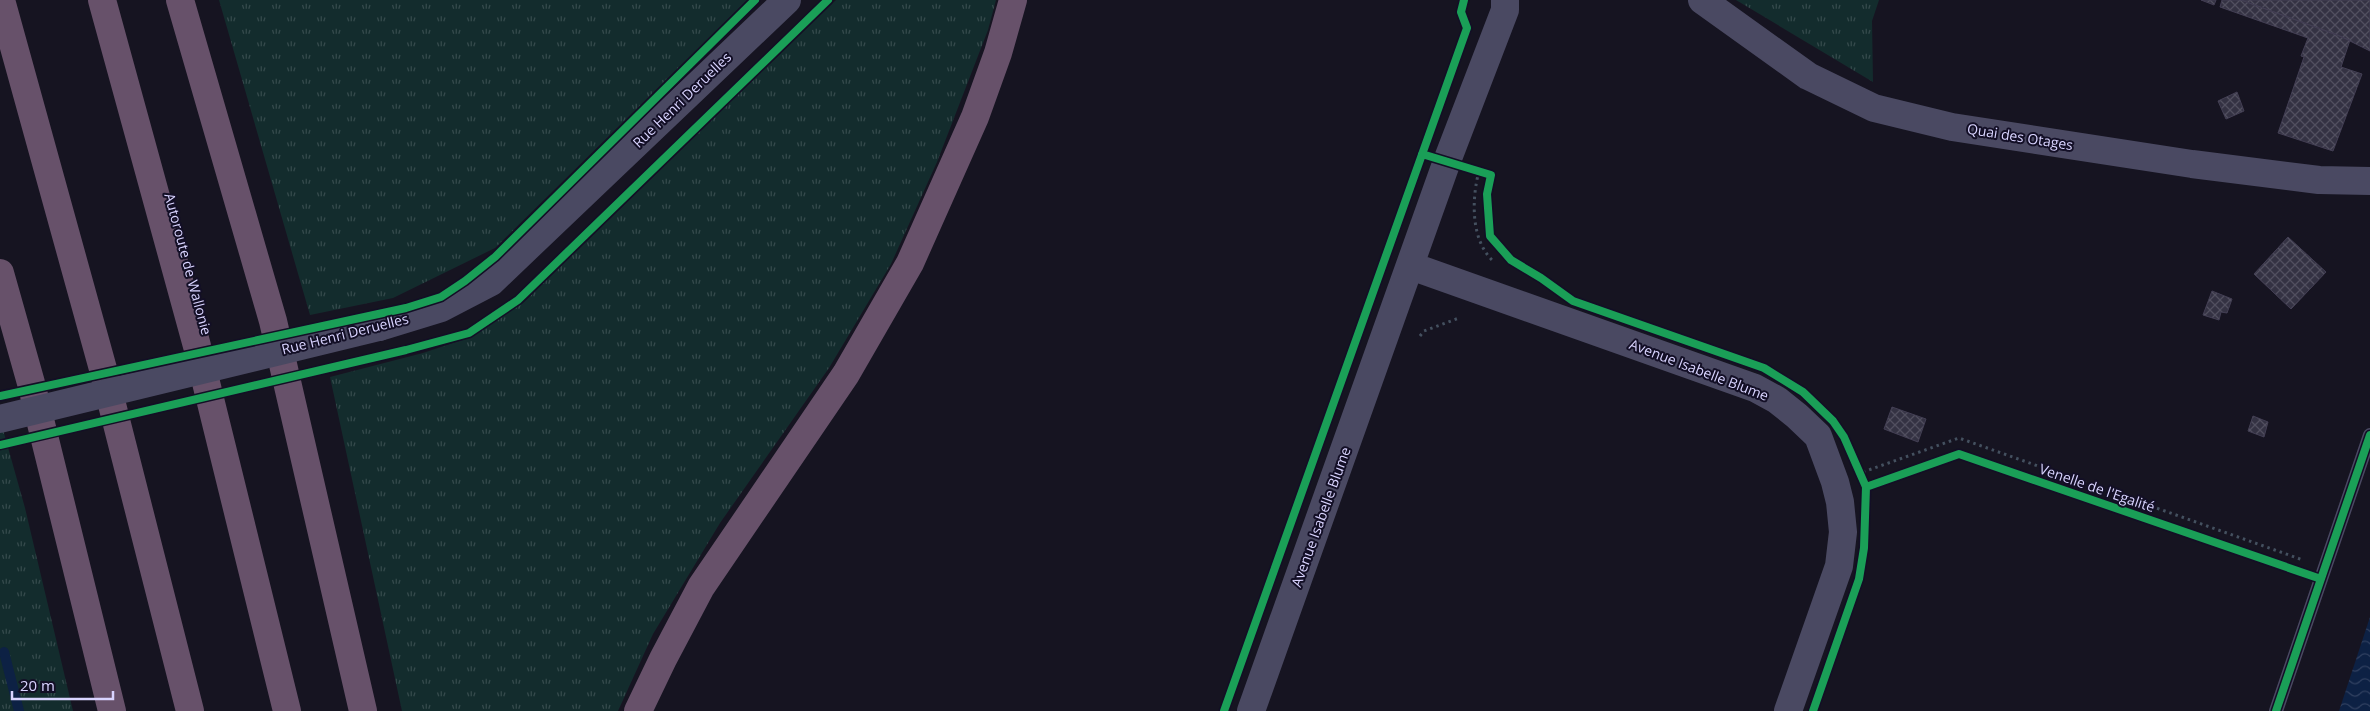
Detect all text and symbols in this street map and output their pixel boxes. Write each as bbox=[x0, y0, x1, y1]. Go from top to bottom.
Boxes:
street label: Rue Henri Deruelles bbox=[628, 47, 735, 152]
street label: Quai des Otages bbox=[1966, 119, 2075, 154]
street label: Autoroute de Wallonie bbox=[160, 191, 217, 337]
street label: Rue Henri Deruelles bbox=[279, 308, 411, 358]
street label: Avenue Isabelle Blume bbox=[1627, 334, 1772, 405]
street label: Avenue Isabelle Blume bbox=[1286, 444, 1355, 589]
street label: Venelle de l'Egalité bbox=[2037, 459, 2158, 516]
scale bar bbox=[12, 668, 114, 700]
text: 20 m bbox=[20, 675, 55, 695]

